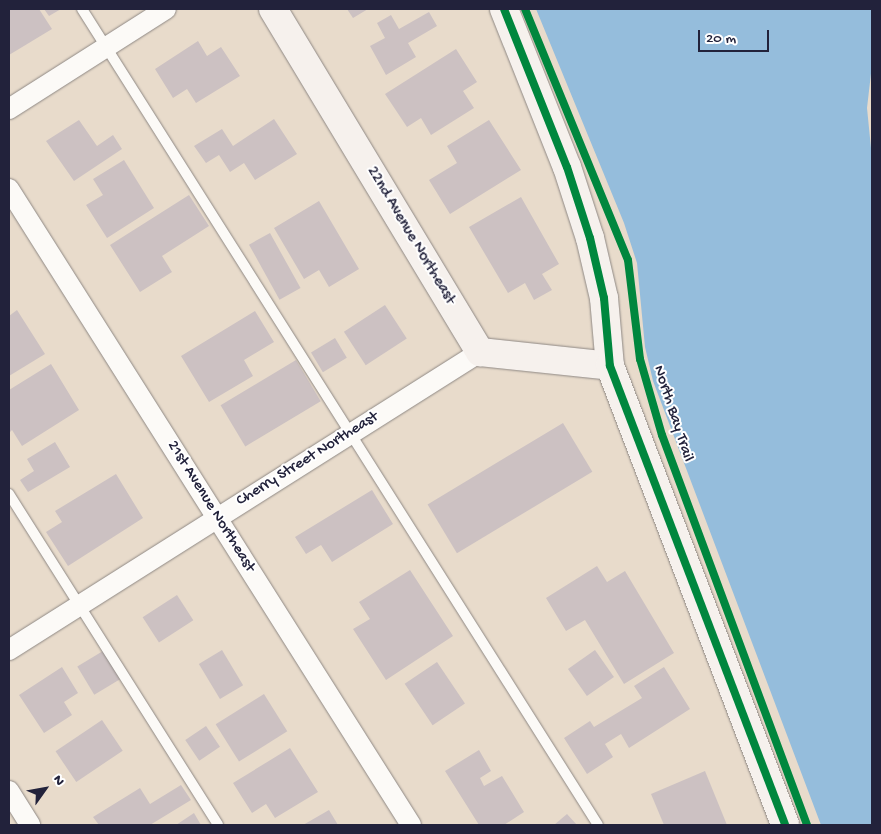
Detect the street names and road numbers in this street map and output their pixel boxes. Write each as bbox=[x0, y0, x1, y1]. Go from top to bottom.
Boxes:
street label: 22nd Avenue Northeast bbox=[361, 164, 459, 308]
street label: North Bay Trail bbox=[647, 364, 697, 464]
street label: Cherry Street Northeast bbox=[233, 408, 383, 512]
street label: 21st Avenue Northeast bbox=[162, 438, 258, 576]

